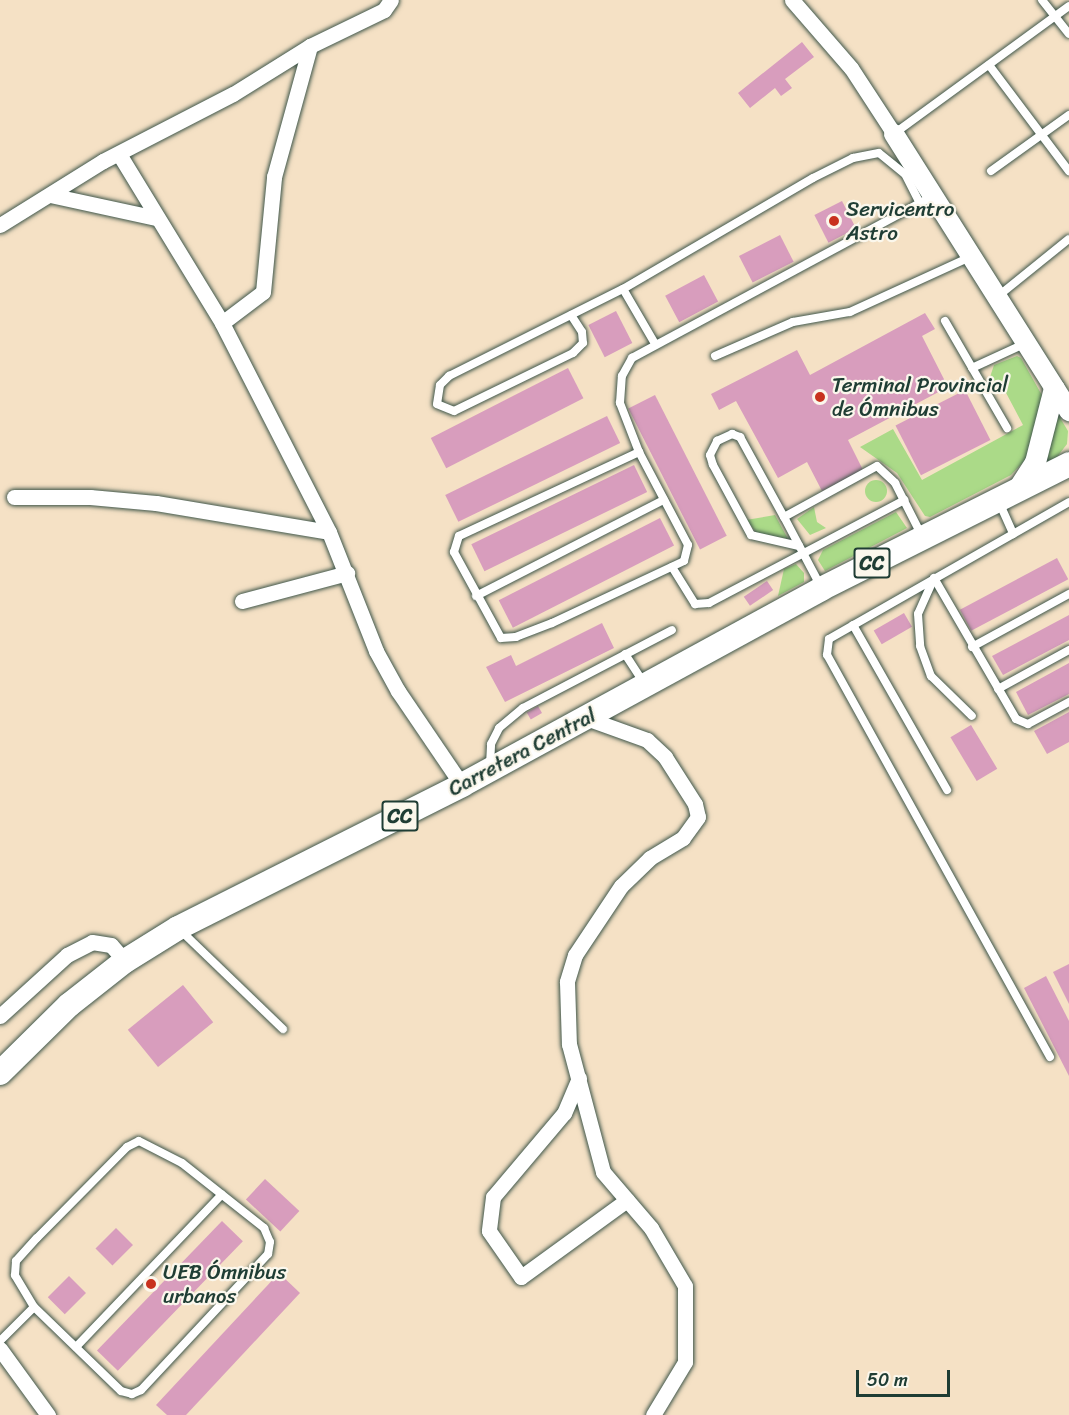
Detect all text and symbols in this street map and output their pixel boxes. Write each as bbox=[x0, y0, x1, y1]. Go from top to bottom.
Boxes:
place label: Servicentro Astro bbox=[846, 196, 955, 246]
marker: Servicentro Astro bbox=[827, 214, 841, 228]
place label: Terminal Provincial de Ómnibus bbox=[832, 372, 1008, 422]
marker: Terminal Provincial de Ómnibus bbox=[813, 390, 827, 404]
road number: CC bbox=[852, 546, 892, 580]
street label: Carretera Central bbox=[444, 702, 600, 802]
road number: CC bbox=[380, 799, 420, 833]
place label: UEB Ómnibus urbanos bbox=[163, 1259, 286, 1309]
marker: UEB Ómnibus urbanos bbox=[144, 1277, 158, 1291]
scale bar bbox=[859, 1358, 954, 1396]
text: 50 m bbox=[867, 1364, 908, 1396]

